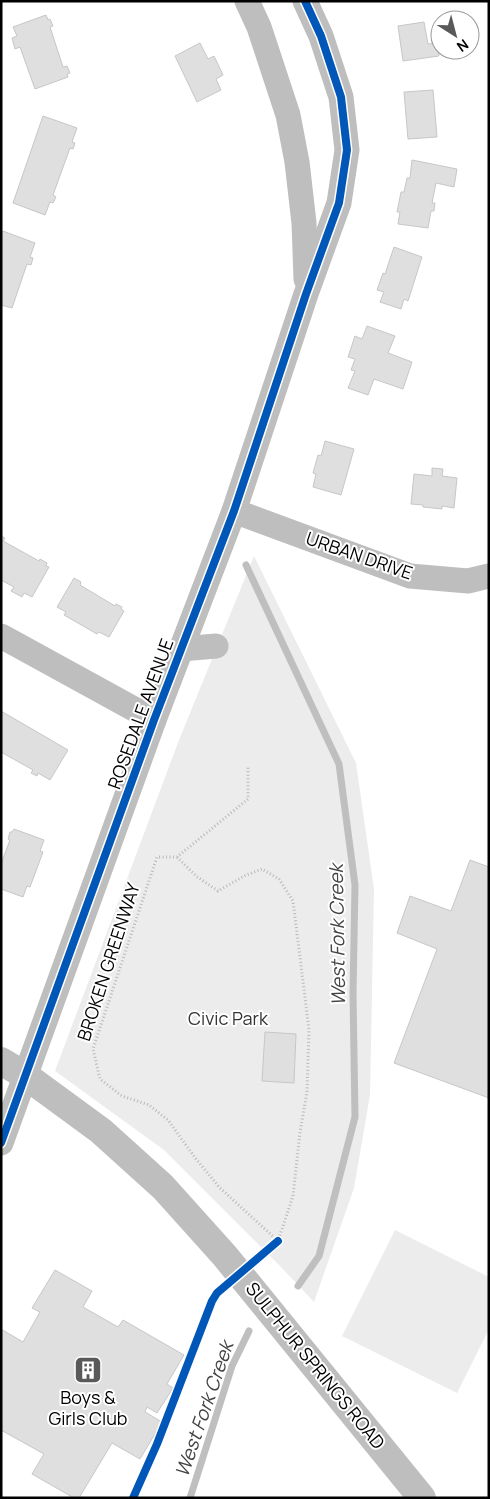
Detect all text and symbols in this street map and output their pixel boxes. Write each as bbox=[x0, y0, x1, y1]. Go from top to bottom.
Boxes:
north arrow bbox=[430, 10, 480, 60]
text: N bbox=[453, 35, 473, 57]
street label: URBAN DRIVE bbox=[303, 526, 416, 584]
street label: ROSEDALE AVENUE bbox=[102, 635, 178, 792]
water label: West Fork Creek bbox=[323, 861, 351, 1006]
street label: BROKEN GREENWAY bbox=[71, 879, 145, 1044]
park label: Civic Park bbox=[188, 1006, 269, 1030]
street label: SULPHUR SPRINGS ROAD bbox=[241, 1277, 391, 1454]
water label: West Fork Creek bbox=[169, 1335, 240, 1480]
building icon: Boys & Girls Club bbox=[73, 1355, 103, 1385]
place label: Boys & Girls Club bbox=[48, 1385, 128, 1430]

